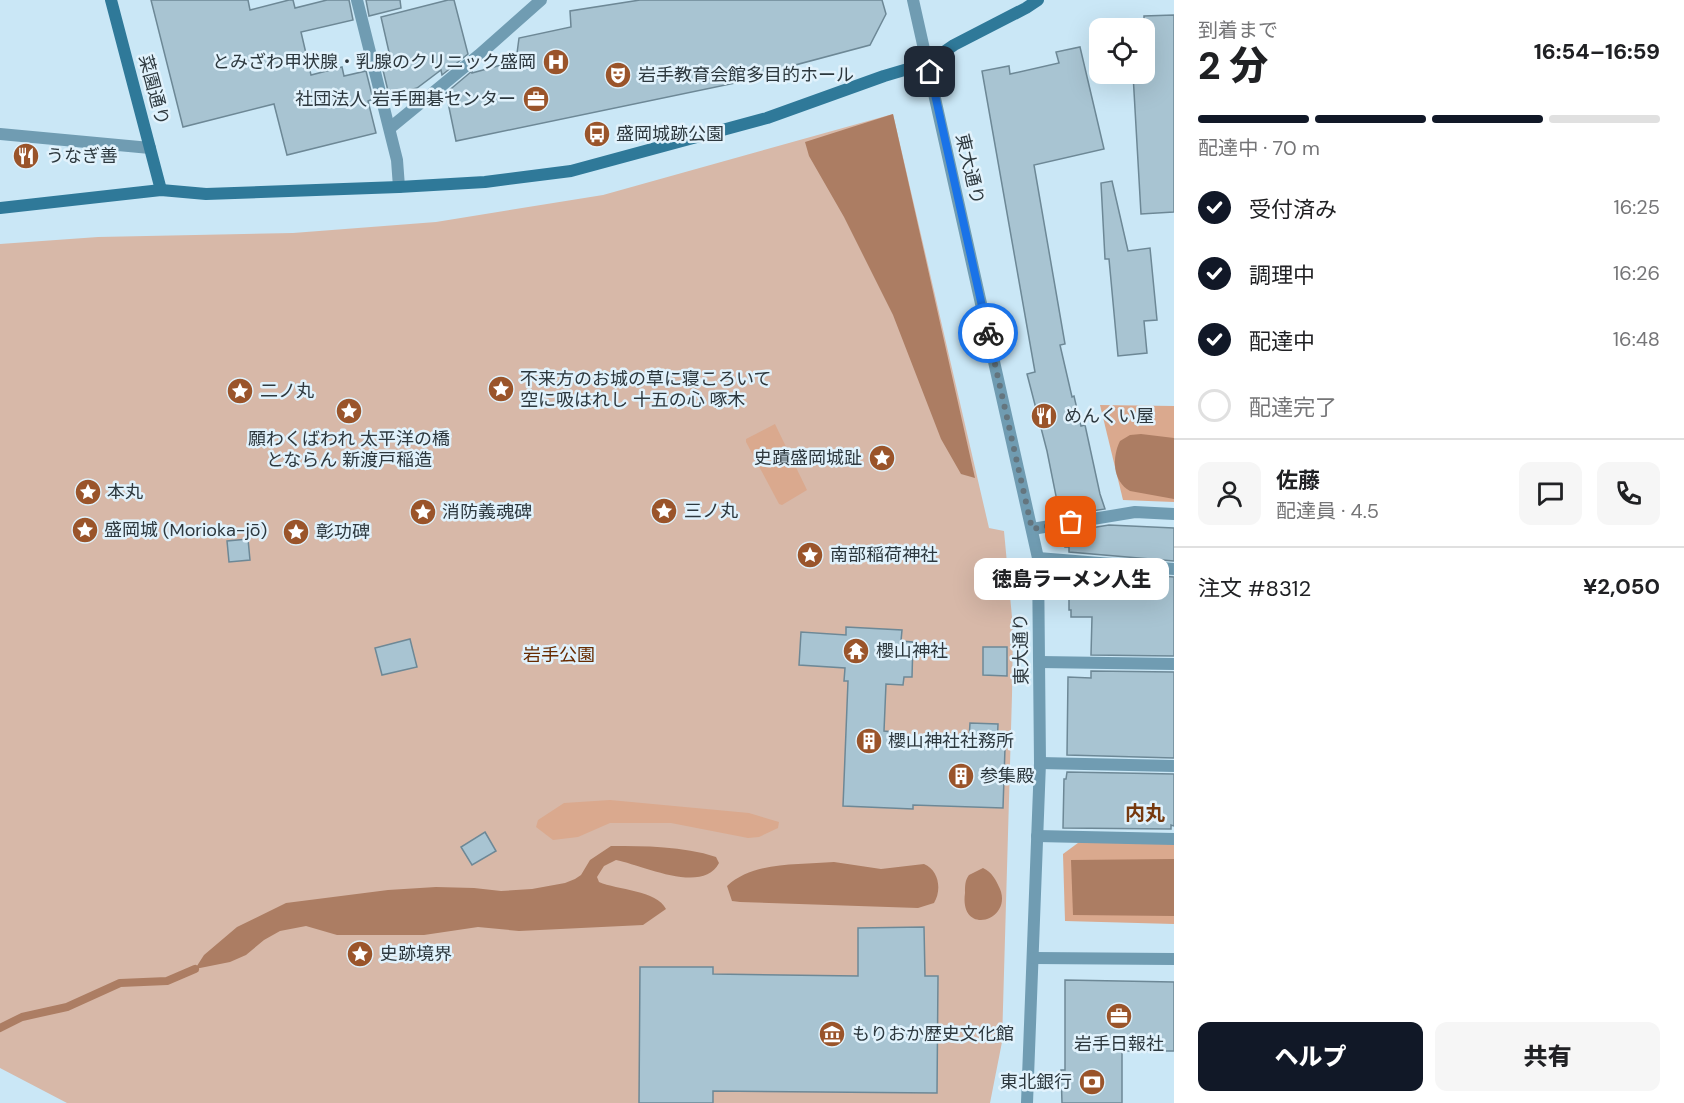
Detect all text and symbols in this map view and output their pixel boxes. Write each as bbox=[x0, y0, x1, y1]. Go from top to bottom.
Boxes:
text: 到着まで bbox=[1198, 17, 1278, 43]
map controls bbox=[1089, 18, 1155, 84]
button: locate bbox=[1089, 18, 1155, 84]
text: 16:54–16:59 bbox=[1534, 37, 1660, 66]
text: 2 分 bbox=[1198, 40, 1269, 91]
pin bbox=[904, 46, 955, 97]
hospital icon: とみざわ甲状腺・乳腺のクリニック盛岡 bbox=[541, 47, 571, 77]
place label: とみざわ甲状腺・乳腺のクリニック盛岡 bbox=[212, 50, 536, 74]
street label: 菜園通り bbox=[133, 52, 175, 128]
icon: home bbox=[913, 55, 946, 88]
theatre icon: 岩手教育会館多目的ホール bbox=[603, 60, 633, 90]
place label: 岩手教育会館多目的ホール bbox=[638, 63, 854, 87]
office icon: 社団法人 岩手囲碁センター bbox=[521, 84, 551, 114]
place label: 社団法人 岩手囲碁センター bbox=[295, 87, 516, 111]
bus stop icon: 盛岡城跡公園 bbox=[582, 119, 612, 149]
place label: 盛岡城跡公園 bbox=[616, 122, 724, 146]
street label: 東大通り bbox=[950, 131, 990, 207]
text: 配達中 · 70 m bbox=[1198, 135, 1320, 161]
restaurant icon: うなぎ善 bbox=[11, 141, 41, 171]
place label: うなぎ善 bbox=[46, 144, 118, 168]
icon: check bbox=[1198, 191, 1231, 224]
text: 16:25 bbox=[1613, 194, 1660, 220]
text: 受付済み bbox=[1249, 195, 1337, 224]
icon: check bbox=[1198, 257, 1231, 290]
text: 16:26 bbox=[1613, 260, 1660, 286]
text: 調理中 bbox=[1249, 261, 1315, 290]
courier bbox=[958, 303, 1018, 363]
icon: bike bbox=[972, 317, 1005, 350]
icon: check bbox=[1198, 323, 1231, 356]
text: 16:48 bbox=[1613, 326, 1660, 352]
text: 配達中 bbox=[1249, 327, 1315, 356]
place label: 不来方のお城の草に寝ころいて 空に吸はれし 十五の心 啄木 bbox=[520, 367, 771, 412]
place icon: 不来方のお城の草に寝ころいて 空に吸はれし 十五の心 啄木 bbox=[486, 374, 516, 404]
place icon: 二ノ丸 bbox=[225, 376, 255, 406]
place label: 二ノ丸 bbox=[260, 379, 314, 403]
text: 配達完了 bbox=[1249, 393, 1337, 422]
place icon: 願わくばわれ 太平洋の橋 とならん 新渡戸稲造 bbox=[334, 396, 364, 426]
restaurant icon: めんくい屋 bbox=[1029, 401, 1059, 431]
place label: めんくい屋 bbox=[1064, 404, 1154, 428]
place label: 願わくばわれ 太平洋の橋 とならん 新渡戸稲造 bbox=[248, 427, 450, 472]
place icon: 史蹟盛岡城趾 bbox=[867, 443, 897, 473]
place label: 史蹟盛岡城趾 bbox=[754, 446, 862, 470]
button: person bbox=[1198, 462, 1261, 525]
button: chat bbox=[1519, 462, 1582, 525]
button: phone bbox=[1597, 462, 1660, 525]
text: 佐藤 bbox=[1276, 466, 1320, 495]
place icon: 本丸 bbox=[73, 477, 103, 507]
place label: 本丸 bbox=[107, 480, 143, 504]
place icon: 三ノ丸 bbox=[649, 496, 679, 526]
pin bbox=[1045, 496, 1096, 547]
place icon: 消防義魂碑 bbox=[408, 497, 438, 527]
text: 配達員 · 4.5 bbox=[1276, 498, 1379, 524]
place label: 三ノ丸 bbox=[684, 499, 738, 523]
place label: 消防義魂碑 bbox=[442, 500, 532, 524]
icon: bag bbox=[1054, 505, 1087, 538]
place icon: 盛岡城 (Morioka-jō) bbox=[70, 515, 100, 545]
place icon: 彰功碑 bbox=[281, 517, 311, 547]
place label: 盛岡城 (Morioka-jō) bbox=[104, 518, 267, 542]
place label: 彰功碑 bbox=[316, 520, 370, 544]
place icon: 南部稲荷神社 bbox=[795, 540, 825, 570]
place label: 南部稲荷神社 bbox=[830, 543, 938, 567]
callout: 徳島ラーメン人生 bbox=[974, 558, 1168, 600]
text: 徳島ラーメン人生 bbox=[992, 566, 1151, 592]
text: ¥2,050 bbox=[1583, 572, 1660, 601]
text: 注文 #8312 bbox=[1198, 574, 1311, 603]
street label: 東大通り bbox=[1008, 613, 1034, 685]
temple icon: 櫻山神社 bbox=[841, 636, 871, 666]
place label: 櫻山神社 bbox=[876, 639, 948, 663]
park label: 岩手公園 bbox=[523, 643, 595, 667]
building icon: 櫻山神社社務所 bbox=[854, 726, 884, 756]
place label: 櫻山神社社務所 bbox=[888, 729, 1014, 753]
building icon: 参集殿 bbox=[946, 761, 976, 791]
place label: 参集殿 bbox=[980, 764, 1034, 788]
district label: 内丸 bbox=[1125, 800, 1165, 826]
place icon: 史跡境界 bbox=[345, 939, 375, 969]
place label: 史跡境界 bbox=[380, 942, 452, 966]
office icon: 岩手日報社 bbox=[1104, 1001, 1134, 1031]
museum icon: もりおか歴史文化館 bbox=[817, 1019, 847, 1049]
place label: もりおか歴史文化館 bbox=[852, 1022, 1014, 1046]
button: ヘルプ bbox=[1198, 1022, 1423, 1091]
button: 共有 bbox=[1435, 1022, 1660, 1091]
place label: 岩手日報社 bbox=[1074, 1032, 1164, 1056]
bank icon: 東北銀行 bbox=[1077, 1067, 1107, 1097]
place label: 東北銀行 bbox=[1000, 1070, 1072, 1094]

